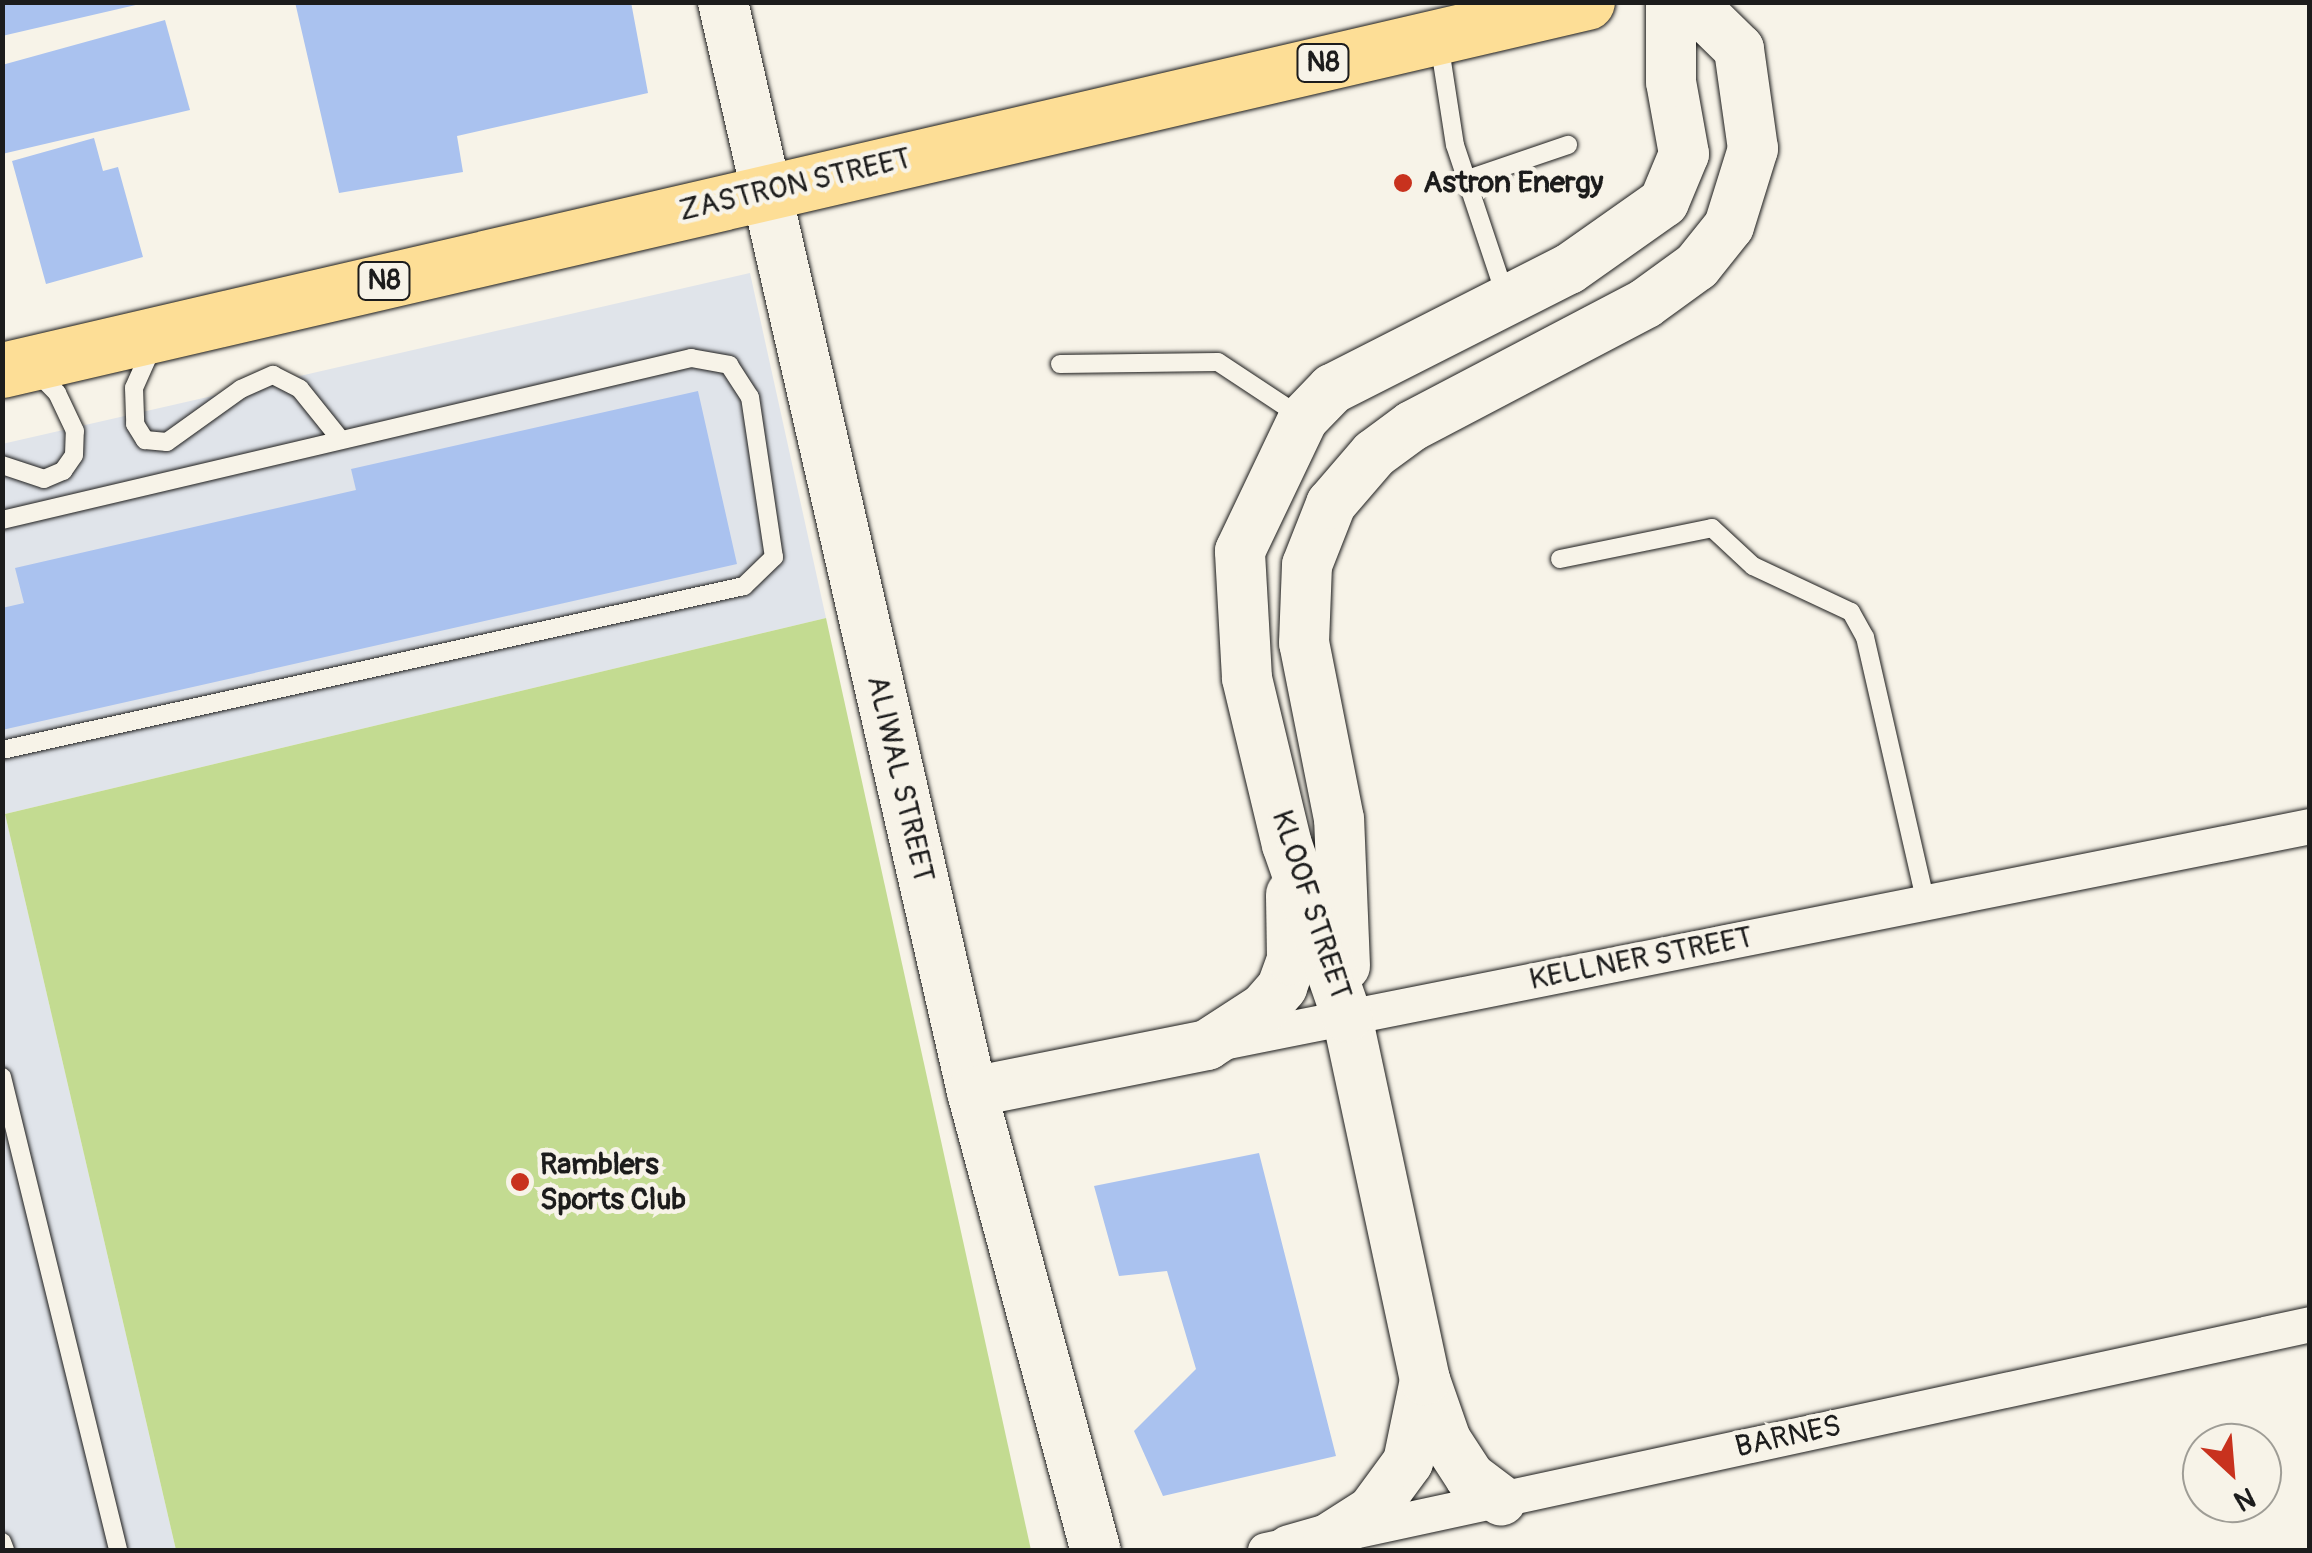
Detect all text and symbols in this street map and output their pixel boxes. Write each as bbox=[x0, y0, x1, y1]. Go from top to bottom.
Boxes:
road number: N8 bbox=[1296, 40, 1350, 86]
street label: ZASTRON STREET bbox=[676, 141, 914, 229]
place label: Astron Energy bbox=[1423, 165, 1603, 201]
marker: Astron Energy bbox=[1392, 172, 1414, 194]
road number: N8 bbox=[356, 258, 412, 304]
street label: ALIWAL STREET bbox=[859, 672, 941, 886]
street label: KLOOF STREET bbox=[1263, 806, 1359, 1004]
street label: KELLNER STREET bbox=[1526, 920, 1756, 998]
place label: Ramblers Sports Club bbox=[540, 1147, 686, 1218]
marker: Ramblers Sports Club bbox=[509, 1171, 531, 1193]
street label: BARNES bbox=[1732, 1408, 1844, 1466]
north arrow bbox=[2182, 1423, 2282, 1523]
text: N bbox=[2228, 1479, 2261, 1518]

